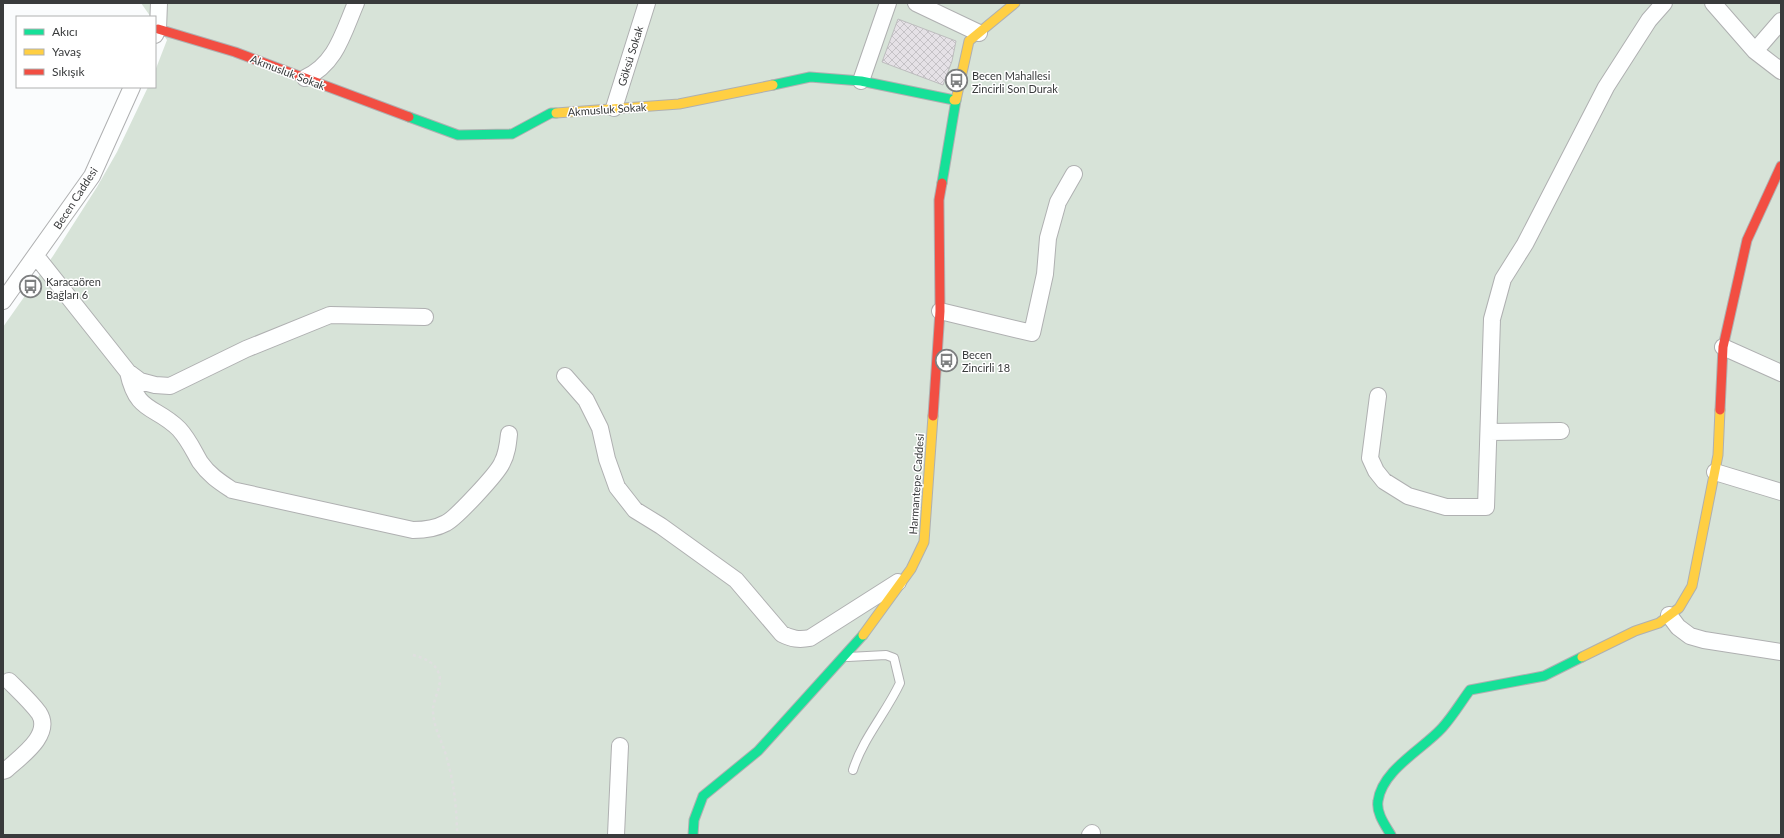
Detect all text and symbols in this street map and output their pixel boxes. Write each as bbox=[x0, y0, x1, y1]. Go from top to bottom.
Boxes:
legend bbox=[16, 16, 156, 88]
text: Akıcı bbox=[52, 24, 78, 39]
street label: Göksü Sokak bbox=[615, 24, 645, 88]
text: Yavaş bbox=[52, 44, 81, 59]
street label: Akmusluk Sokak bbox=[249, 52, 328, 92]
text: Sıkışık bbox=[52, 64, 85, 79]
bus stop icon: Becen Mahallesi Zincirli Son Durak bbox=[943, 68, 969, 94]
place label: Becen Mahallesi Zincirli Son Durak bbox=[972, 69, 1058, 95]
street label: Akmusluk Sokak bbox=[567, 100, 647, 118]
street label: Becen Caddesi bbox=[50, 164, 100, 231]
bus stop icon: Karacaören Bağları 6 bbox=[18, 274, 44, 300]
place label: Karacaören Bağları 6 bbox=[46, 275, 101, 301]
bus stop icon: Becen Zincirli 18 bbox=[934, 347, 960, 373]
place label: Becen Zincirli 18 bbox=[962, 348, 1010, 374]
street label: Harmantepe Caddesi bbox=[906, 433, 926, 535]

